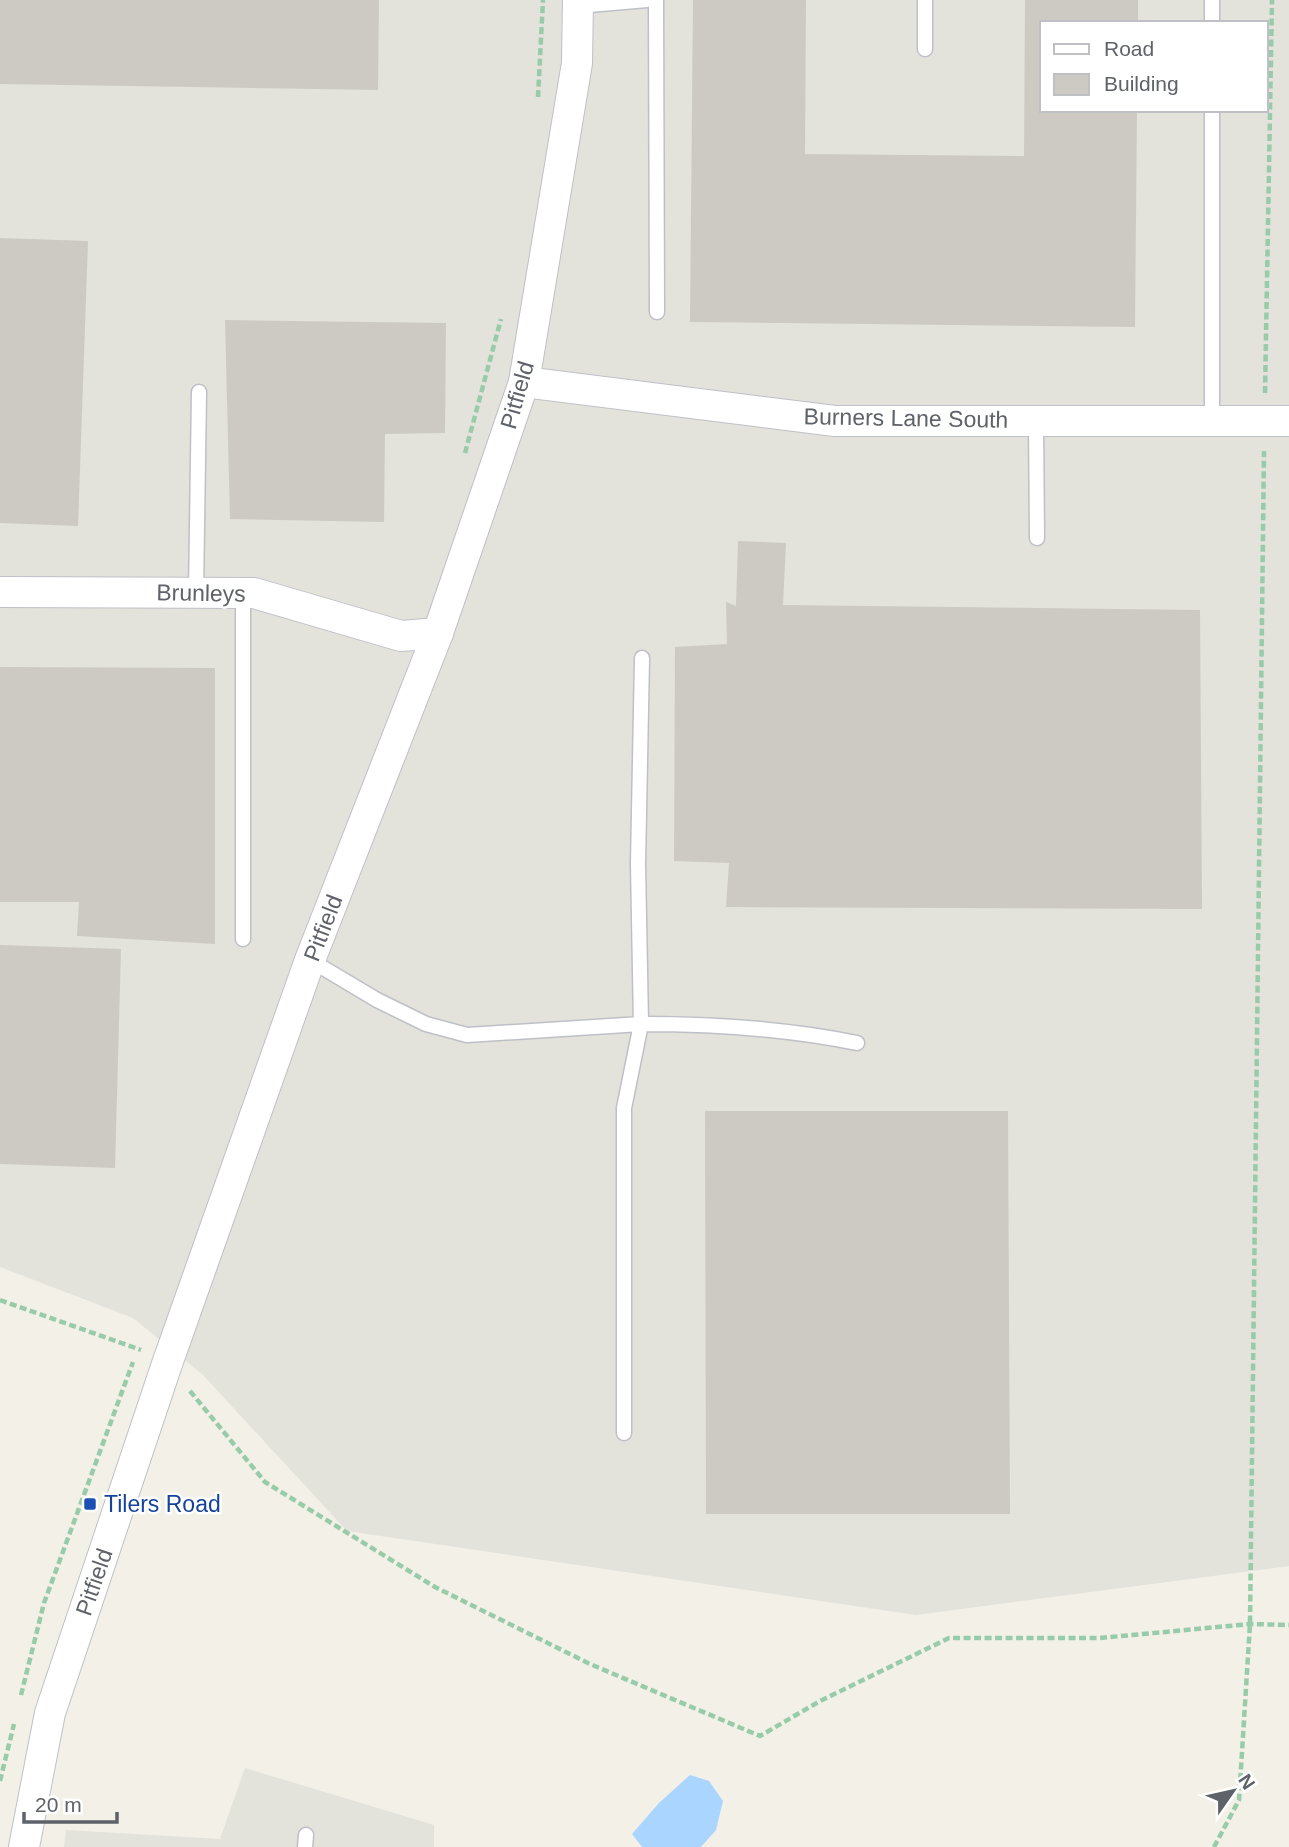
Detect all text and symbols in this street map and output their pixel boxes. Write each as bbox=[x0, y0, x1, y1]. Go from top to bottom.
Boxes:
legend bbox=[1040, 21, 1268, 112]
text: Road bbox=[1104, 37, 1154, 60]
text: Building bbox=[1104, 72, 1179, 95]
street label: Pitfield bbox=[495, 358, 539, 432]
street label: Burners Lane South bbox=[803, 403, 1009, 433]
street label: Brunleys bbox=[156, 579, 246, 607]
street label: Pitfield bbox=[298, 891, 348, 965]
place label: Tilers Road bbox=[104, 1491, 221, 1517]
marker: Tilers Road bbox=[82, 1496, 98, 1512]
street label: Pitfield bbox=[70, 1545, 118, 1619]
north arrow bbox=[1198, 1756, 1268, 1826]
text: N bbox=[1234, 1770, 1259, 1793]
scale bar bbox=[24, 1780, 117, 1824]
text: 20 m bbox=[35, 1793, 82, 1816]

